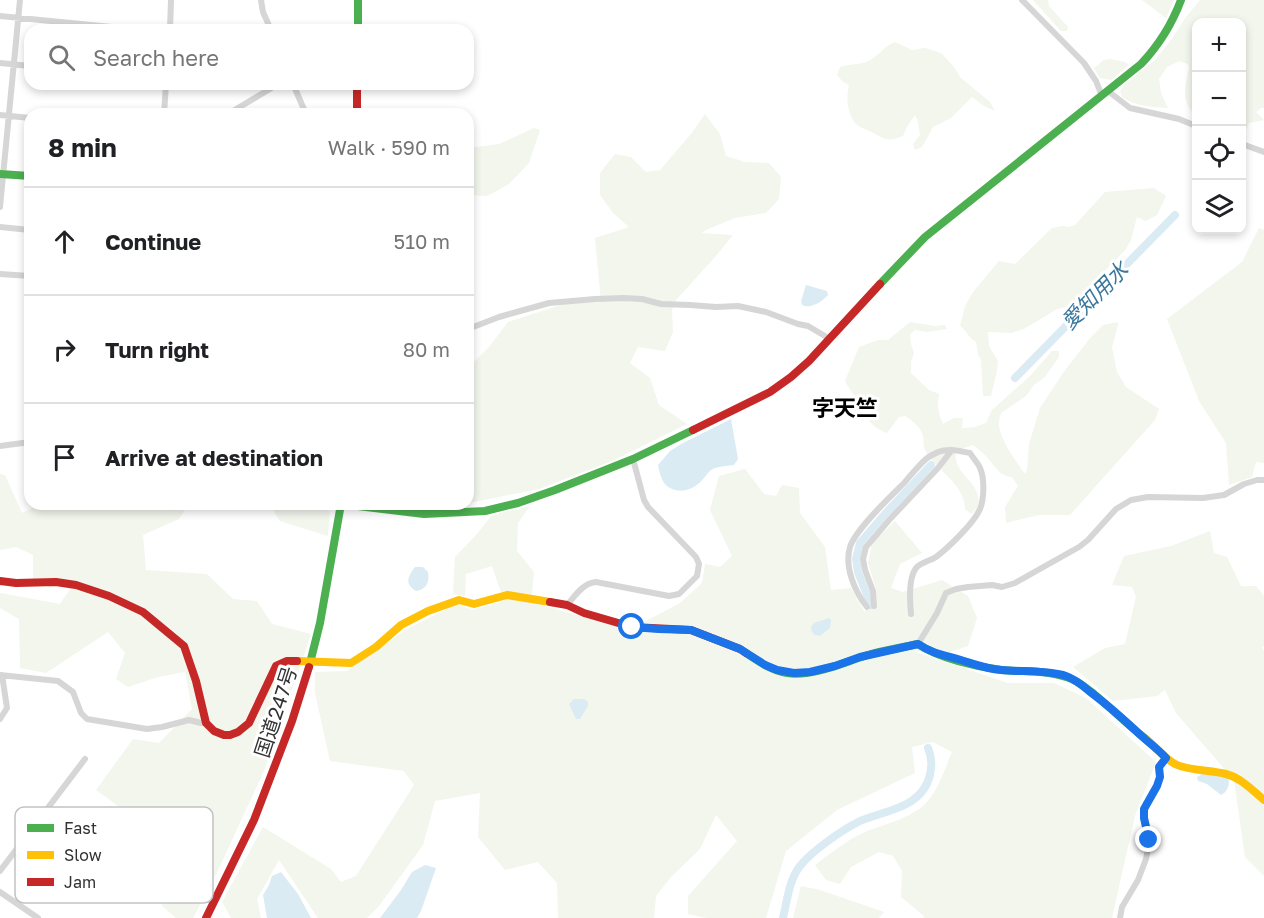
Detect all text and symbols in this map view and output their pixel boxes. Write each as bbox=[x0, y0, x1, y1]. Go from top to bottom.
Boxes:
map controls bbox=[1192, 18, 1246, 234]
button: + bbox=[1192, 18, 1246, 72]
search box bbox=[24, 24, 474, 90]
icon: search bbox=[45, 41, 78, 74]
text: Search here bbox=[93, 44, 219, 71]
button: − bbox=[1192, 72, 1246, 126]
button: locate bbox=[1192, 126, 1246, 180]
text: 8 min bbox=[48, 132, 117, 163]
text: Walk · 590 m bbox=[328, 135, 450, 159]
button: layers bbox=[1192, 180, 1246, 234]
icon: ahead bbox=[48, 225, 81, 258]
text: Continue bbox=[105, 228, 201, 255]
text: 510 m bbox=[394, 229, 450, 253]
water label: 愛知用水 bbox=[1055, 255, 1135, 334]
icon: right bbox=[48, 333, 81, 366]
text: Turn right bbox=[105, 336, 209, 363]
text: 80 m bbox=[403, 337, 450, 361]
district label: 字天竺 bbox=[812, 394, 878, 421]
icon: arrive bbox=[48, 441, 81, 474]
text: Arrive at destination bbox=[105, 444, 323, 471]
route start bbox=[618, 613, 644, 639]
street label: 国道247号 bbox=[249, 663, 301, 760]
legend bbox=[15, 807, 213, 903]
text: Fast bbox=[64, 818, 97, 838]
route end bbox=[1135, 826, 1161, 852]
text: Slow bbox=[64, 845, 102, 865]
text: Jam bbox=[64, 872, 96, 892]

